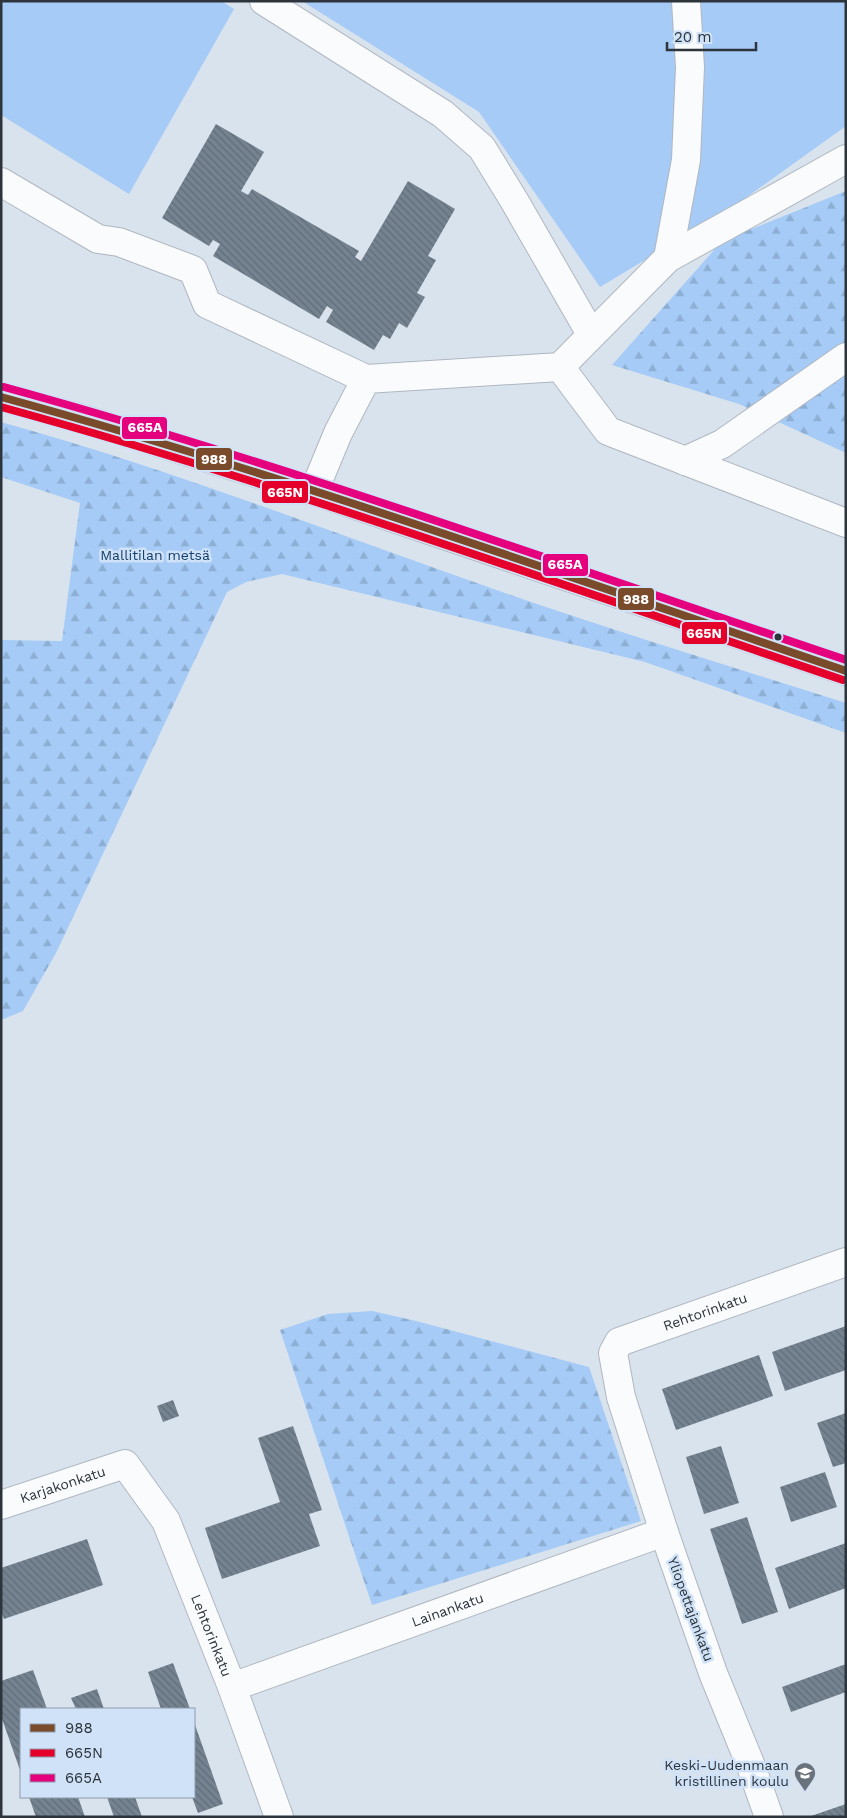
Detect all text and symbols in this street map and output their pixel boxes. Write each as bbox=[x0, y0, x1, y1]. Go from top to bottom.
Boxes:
scale bar bbox=[667, 20, 756, 52]
text: 20 m bbox=[674, 28, 712, 46]
line badge: 665A bbox=[121, 416, 168, 440]
text: 665A bbox=[128, 419, 163, 435]
line badge: 988 bbox=[195, 447, 233, 471]
text: 988 bbox=[201, 451, 227, 467]
line badge: 665N bbox=[261, 480, 309, 504]
text: 665N bbox=[267, 484, 303, 500]
park label: Mallitilan metsä bbox=[100, 547, 210, 563]
line badge: 665A bbox=[542, 553, 589, 577]
text: 665A bbox=[548, 556, 583, 572]
line badge: 988 bbox=[617, 587, 655, 611]
text: 988 bbox=[623, 591, 649, 607]
line badge: 665N bbox=[681, 621, 728, 645]
text: 665N bbox=[686, 625, 722, 641]
unlabelled marker bbox=[773, 632, 783, 642]
street label: Rehtorinkatu bbox=[661, 1289, 749, 1334]
street label: Karjakonkatu bbox=[18, 1463, 108, 1506]
street label: Yliopettajankatu bbox=[665, 1555, 717, 1663]
street label: Lainankatu bbox=[409, 1589, 486, 1630]
street label: Lehtorinkatu bbox=[188, 1592, 235, 1679]
legend bbox=[20, 1708, 195, 1798]
text: 988 bbox=[65, 1719, 93, 1737]
text: 665N bbox=[65, 1744, 103, 1762]
place label: Keski-Uudenmaan kristillinen koulu bbox=[664, 1757, 789, 1789]
school or university icon: Keski-Uudenmaan kristillinen koulu bbox=[793, 1761, 817, 1792]
text: 665A bbox=[65, 1769, 102, 1787]

